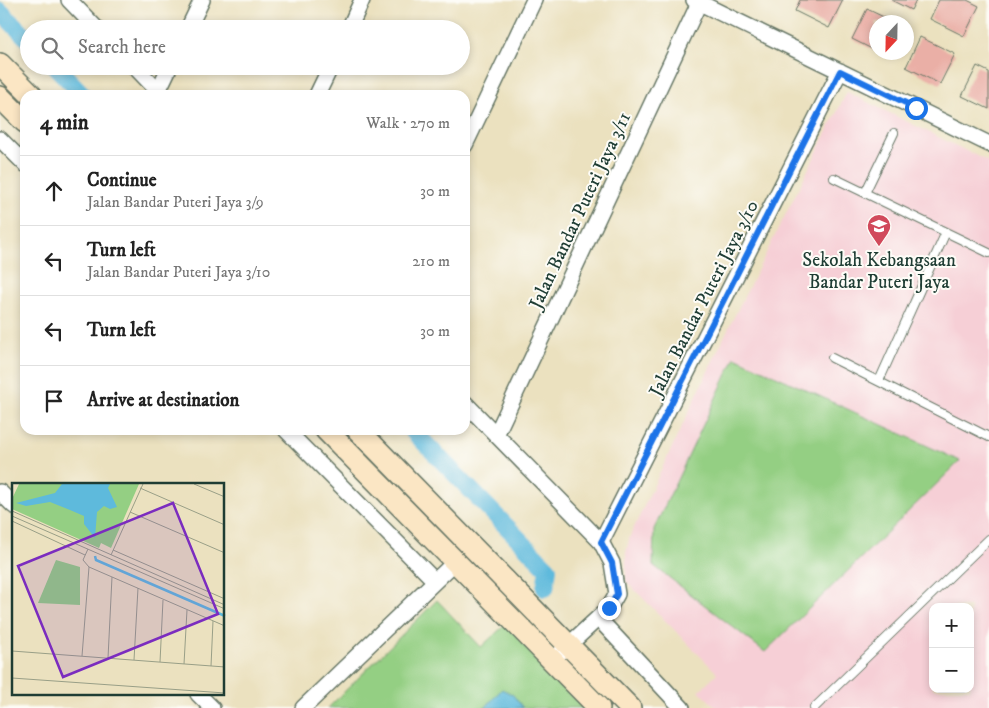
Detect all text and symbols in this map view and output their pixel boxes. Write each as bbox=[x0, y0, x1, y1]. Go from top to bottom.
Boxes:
north arrow bbox=[869, 15, 914, 60]
search box bbox=[20, 20, 470, 75]
icon: search bbox=[38, 34, 66, 62]
text: Search here bbox=[78, 36, 166, 59]
route start bbox=[905, 97, 928, 120]
street label: Jalan Bandar Puteri Jaya 3/11 bbox=[524, 109, 636, 314]
text: 4 min bbox=[40, 110, 89, 136]
text: Walk · 270 m bbox=[366, 113, 450, 133]
text: Continue bbox=[87, 169, 157, 192]
icon: ahead bbox=[40, 177, 68, 205]
text: 30 m bbox=[420, 181, 450, 201]
text: Jalan Bandar Puteri Jaya 3/9 bbox=[87, 192, 264, 212]
street label: Jalan Bandar Puteri Jaya 3/10 bbox=[644, 197, 764, 403]
school or university icon: Sekolah Kebangsaan Bandar Puteri Jaya bbox=[866, 213, 892, 247]
text: Turn left bbox=[87, 239, 156, 262]
icon: left bbox=[40, 247, 68, 275]
place label: Sekolah Kebangsaan Bandar Puteri Jaya bbox=[802, 249, 956, 294]
text: 210 m bbox=[412, 251, 450, 271]
text: Jalan Bandar Puteri Jaya 3/10 bbox=[87, 262, 270, 282]
icon: left bbox=[40, 317, 68, 345]
text: Turn left bbox=[87, 319, 156, 342]
text: 30 m bbox=[420, 321, 450, 341]
icon: arrive bbox=[40, 387, 68, 415]
text: Arrive at destination bbox=[87, 389, 239, 412]
inset map bbox=[12, 483, 225, 696]
route end bbox=[598, 597, 621, 620]
map controls bbox=[929, 603, 974, 693]
button: + bbox=[929, 603, 974, 648]
button: − bbox=[929, 648, 974, 693]

